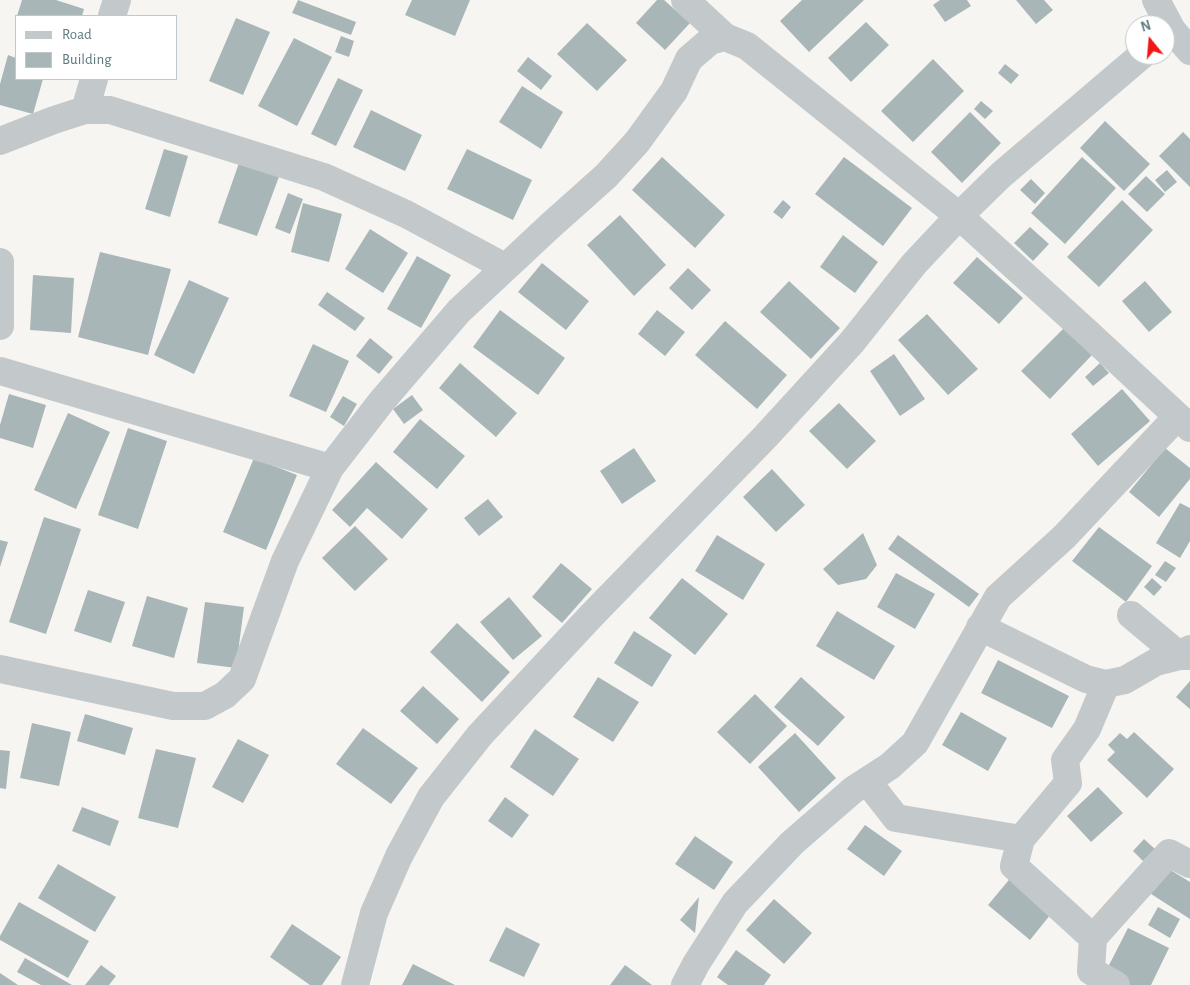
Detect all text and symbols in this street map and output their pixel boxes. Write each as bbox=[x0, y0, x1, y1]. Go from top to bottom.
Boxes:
legend bbox=[15, 15, 178, 80]
north arrow bbox=[1125, 15, 1175, 65]
text: N bbox=[1139, 18, 1153, 35]
text: Road bbox=[62, 27, 92, 42]
text: Building bbox=[62, 52, 112, 67]

